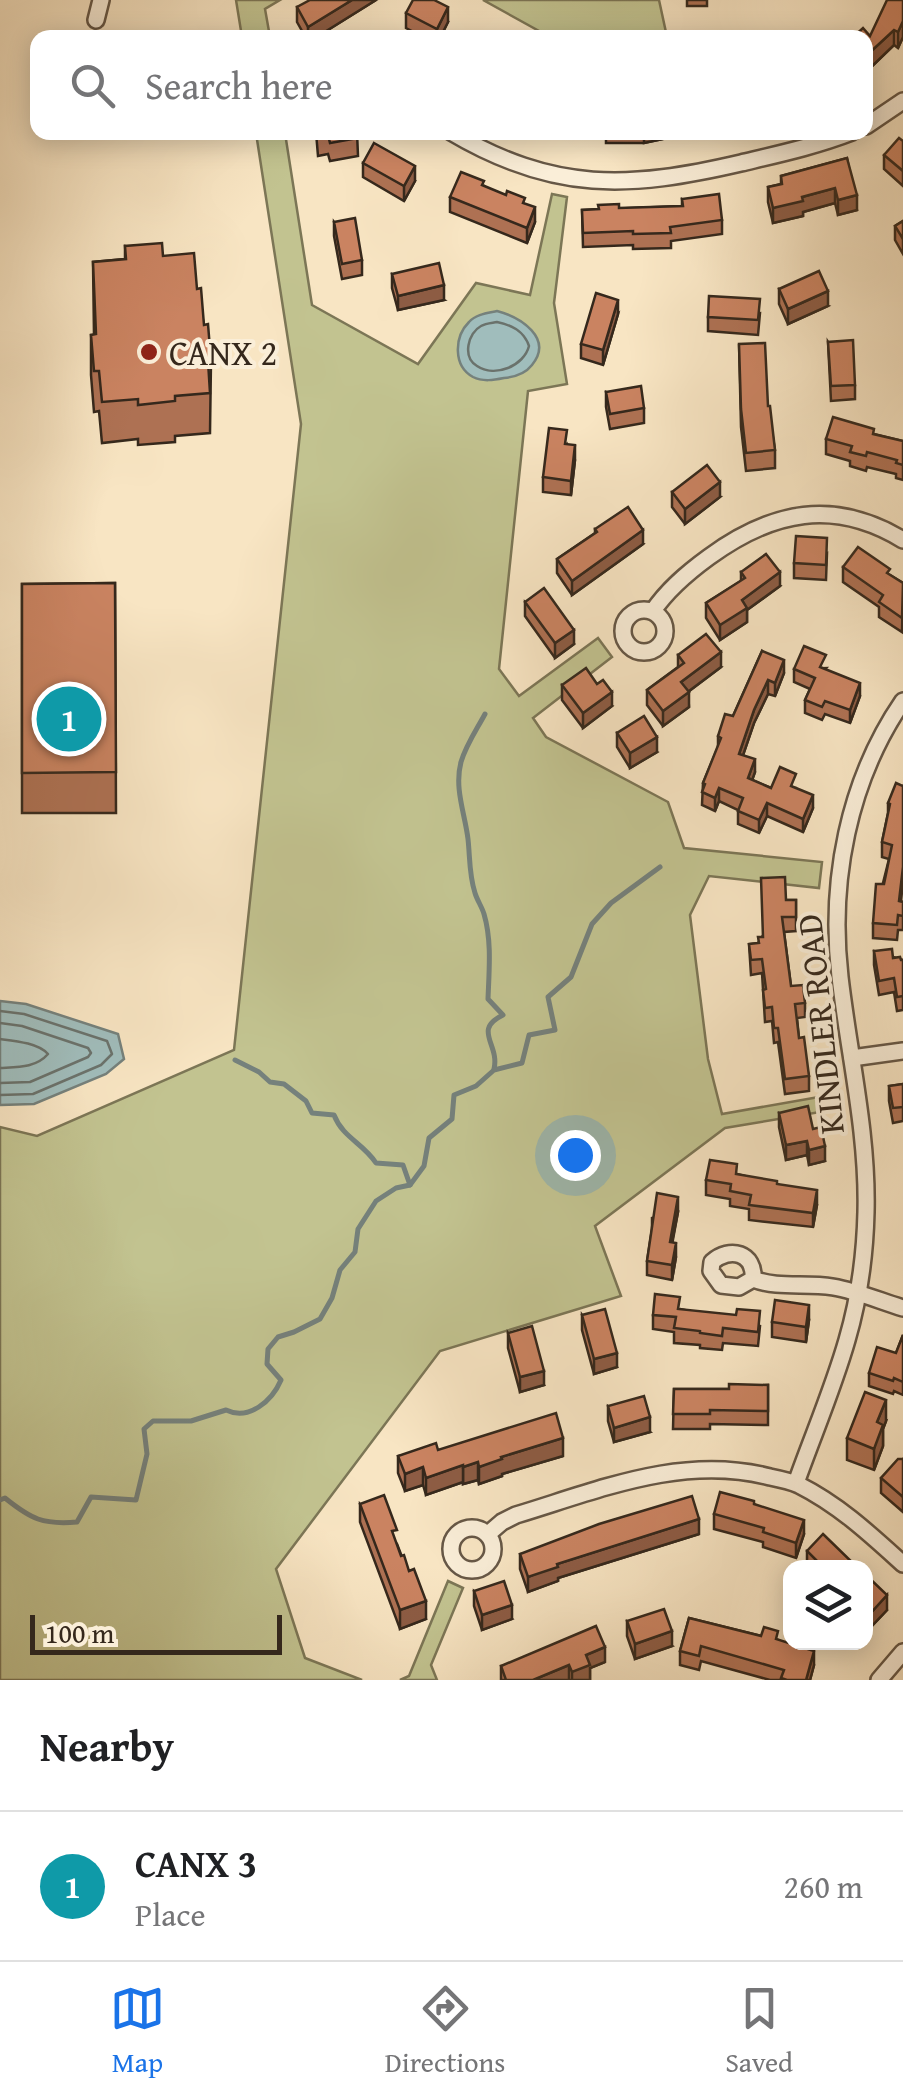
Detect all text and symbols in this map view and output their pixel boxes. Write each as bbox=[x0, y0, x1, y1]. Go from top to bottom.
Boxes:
search box bbox=[30, 30, 873, 140]
text: Search here bbox=[145, 57, 333, 113]
icon: search bbox=[65, 58, 120, 113]
place label: CANX 2 bbox=[169, 327, 277, 378]
marker: CANX 2 bbox=[138, 341, 160, 363]
pin: 1 bbox=[36, 682, 102, 756]
street label: KINDLER ROAD bbox=[783, 911, 857, 1137]
your location bbox=[550, 1130, 601, 1181]
map controls bbox=[783, 1560, 873, 1650]
button: layers bbox=[783, 1560, 873, 1650]
scale bar bbox=[30, 1610, 282, 1654]
text: 100 m bbox=[45, 1612, 114, 1653]
text: Nearby bbox=[40, 1715, 174, 1776]
text: CANX 3 bbox=[135, 1835, 257, 1891]
text: 1 bbox=[64, 1863, 81, 1910]
text: 260 m bbox=[784, 1863, 863, 1910]
text: Place bbox=[135, 1891, 206, 1938]
tab: Map bbox=[110, 1981, 165, 2082]
tab: Directions bbox=[385, 1981, 505, 2082]
tab: Saved bbox=[725, 1981, 793, 2082]

